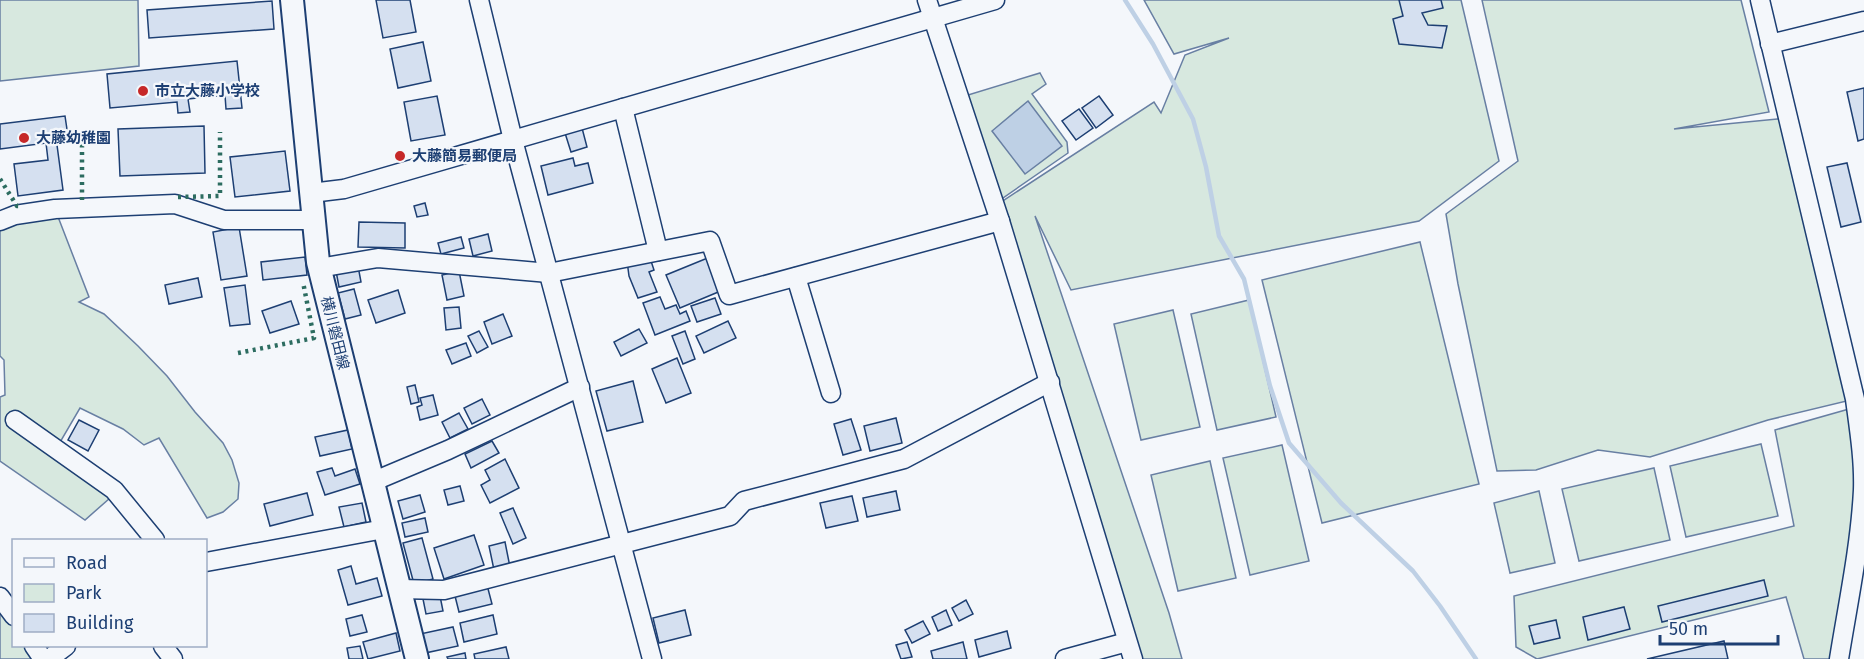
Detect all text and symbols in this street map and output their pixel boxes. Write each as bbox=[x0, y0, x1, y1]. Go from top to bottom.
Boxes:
place label: 市立大藤小学校 bbox=[155, 82, 260, 100]
marker: 市立大藤小学校 bbox=[136, 84, 150, 98]
place label: 大藤幼稚園 bbox=[36, 129, 111, 147]
marker: 大藤幼稚園 bbox=[17, 131, 31, 145]
place label: 大藤簡易郵便局 bbox=[412, 147, 517, 165]
marker: 大藤簡易郵便局 bbox=[393, 149, 407, 163]
street label: 横川磐田線 bbox=[317, 294, 353, 372]
legend bbox=[12, 539, 207, 647]
text: Road bbox=[66, 552, 108, 574]
text: Park bbox=[66, 582, 102, 604]
scale bar bbox=[1660, 608, 1778, 646]
text: Building bbox=[66, 612, 134, 634]
text: 50 m bbox=[1669, 618, 1708, 640]

